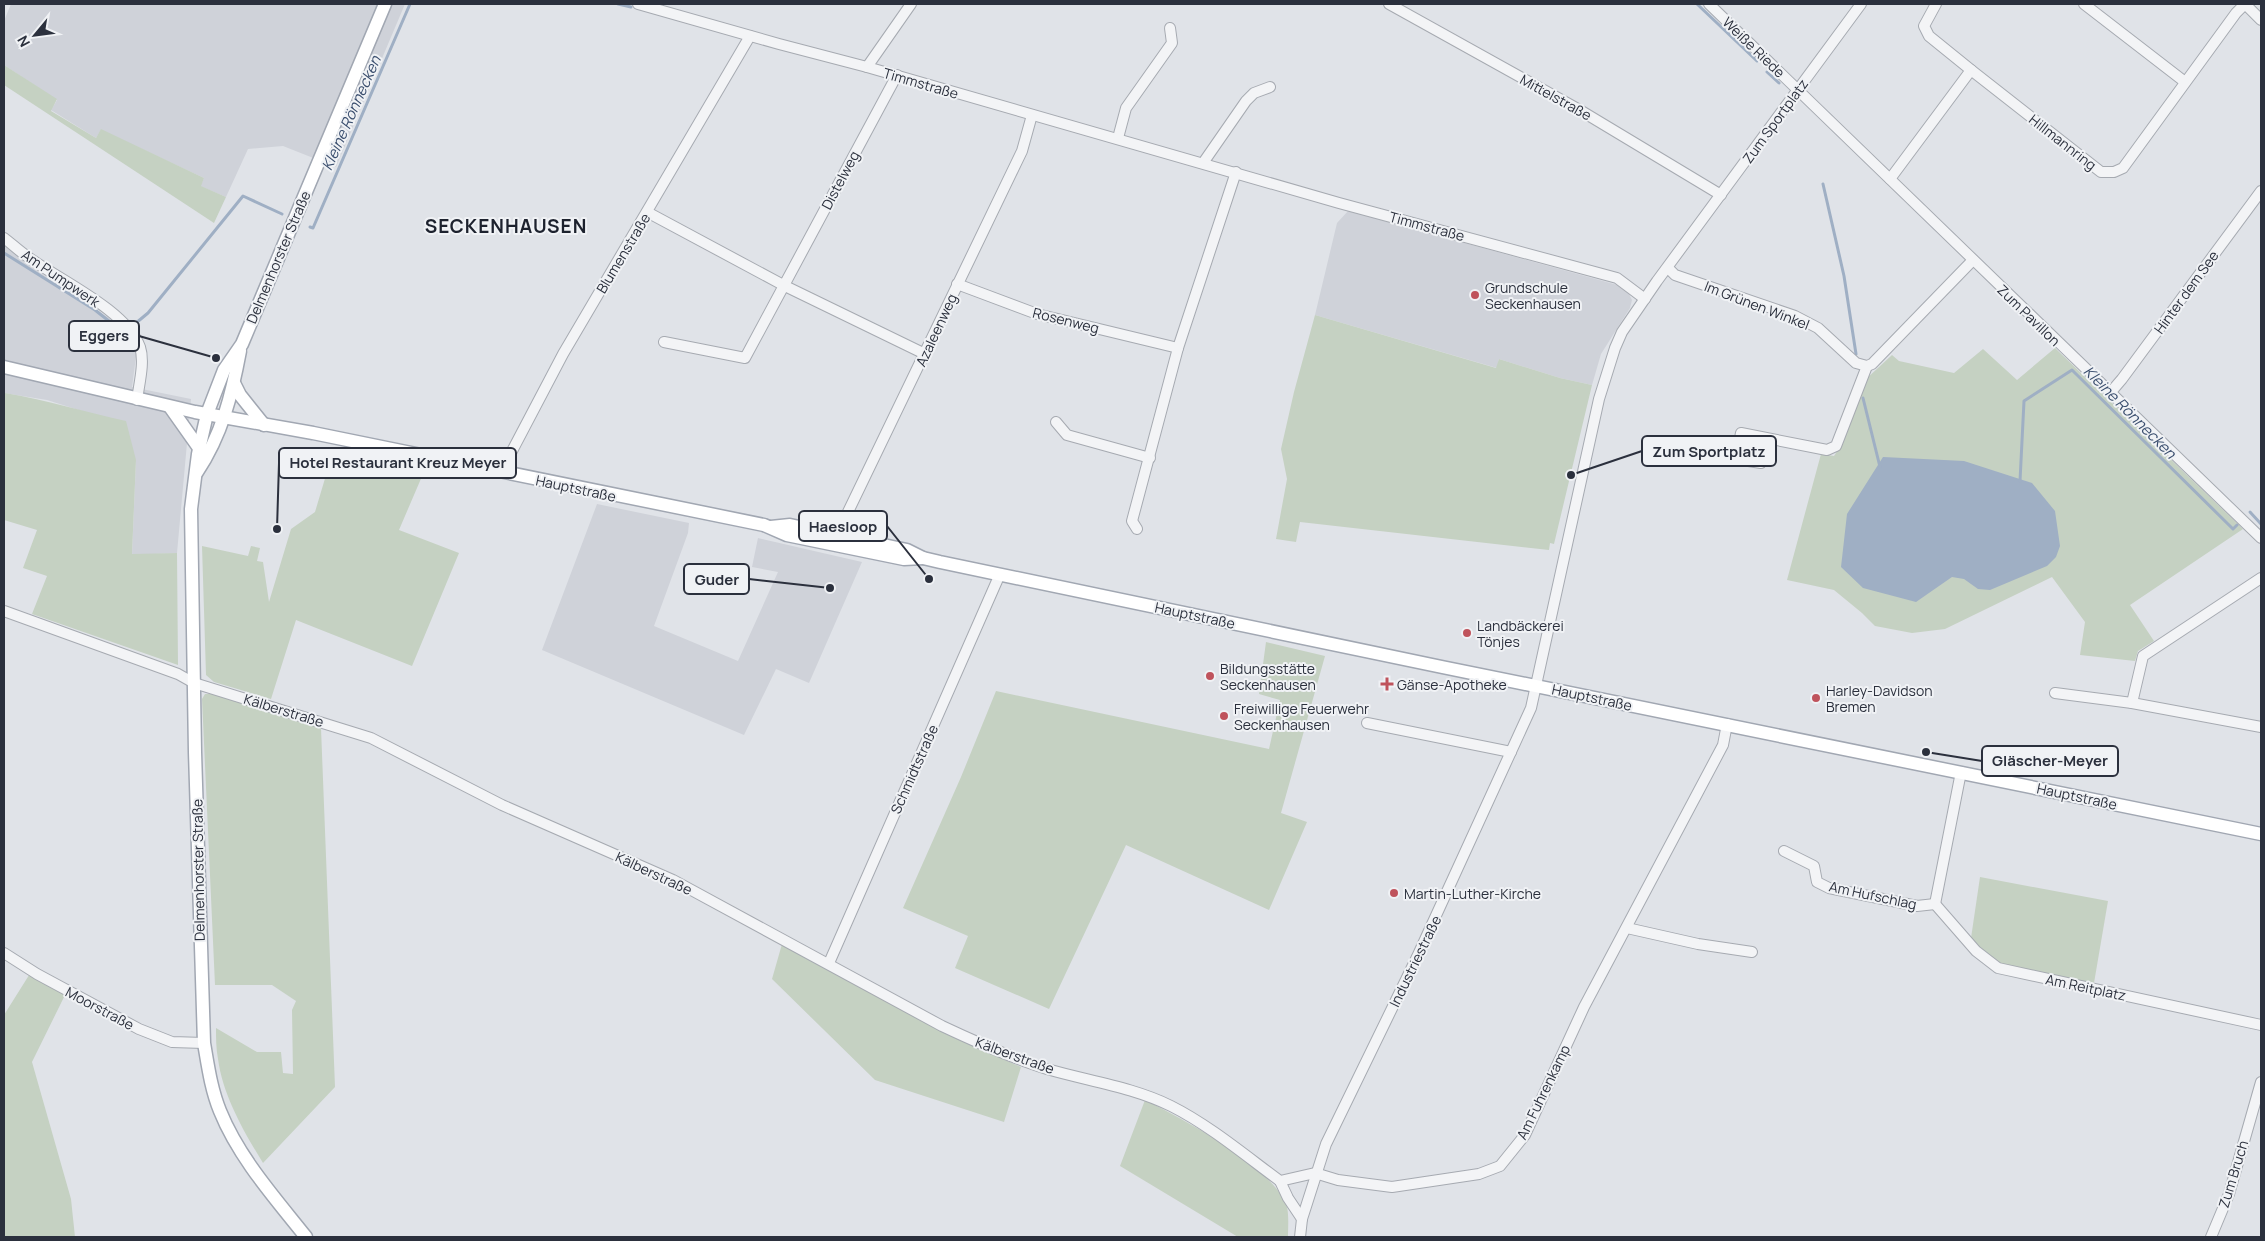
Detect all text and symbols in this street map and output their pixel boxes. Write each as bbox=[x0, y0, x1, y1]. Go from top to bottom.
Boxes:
north arrow bbox=[10, 10, 60, 60]
street label: Weiße Riede bbox=[1719, 12, 1789, 82]
text: N bbox=[12, 33, 34, 51]
water label: Kleine Rönnecken bbox=[316, 51, 386, 174]
street label: Timmstraße bbox=[881, 63, 961, 103]
street label: Mittelstraße bbox=[1517, 70, 1595, 124]
street label: Zum Sportplatz bbox=[1738, 75, 1812, 167]
street label: Hillmannring bbox=[2025, 110, 2101, 174]
street label: Distelweg bbox=[817, 147, 863, 213]
street label: Delmenhorster Straße bbox=[241, 188, 315, 326]
street label: Timmstraße bbox=[1387, 207, 1467, 245]
street label: Blumenstraße bbox=[592, 209, 654, 297]
district label: SECKENHAUSEN bbox=[425, 213, 587, 239]
street label: Am Pumpwerk bbox=[18, 245, 105, 312]
street label: Hinter dem See bbox=[2149, 247, 2223, 337]
street label: Im Grünen Winkel bbox=[1702, 276, 1812, 334]
place label: Grundschule Seckenhausen bbox=[1485, 278, 1581, 313]
street label: Zum Pavillon bbox=[1993, 280, 2065, 350]
marker: Grundschule Seckenhausen bbox=[1469, 289, 1481, 301]
street label: Azaleenweg bbox=[911, 290, 961, 370]
street label: Rosenweg bbox=[1031, 303, 1101, 337]
callout: Eggers bbox=[69, 321, 139, 351]
text: Eggers bbox=[79, 325, 129, 346]
water label: Kleine Rönnecken bbox=[2079, 361, 2182, 464]
callout: Zum Sportplatz bbox=[1642, 436, 1776, 466]
text: Zum Sportplatz bbox=[1652, 441, 1766, 462]
callout: Hotel Restaurant Kreuz Meyer bbox=[279, 448, 516, 478]
text: Hotel Restaurant Kreuz Meyer bbox=[289, 452, 507, 473]
street label: Hauptstraße bbox=[534, 470, 618, 506]
callout: Haesloop bbox=[799, 511, 887, 541]
text: Haesloop bbox=[809, 516, 877, 537]
callout: Guder bbox=[684, 564, 749, 594]
text: Guder bbox=[695, 569, 739, 590]
street label: Hauptstraße bbox=[1153, 597, 1237, 633]
place label: Landbäckerei Tönjes bbox=[1477, 616, 1564, 651]
marker: Landbäckerei Tönjes bbox=[1461, 627, 1473, 639]
place label: Bildungsstätte Seckenhausen bbox=[1220, 659, 1316, 694]
marker: Bildungsstätte Seckenhausen bbox=[1204, 670, 1216, 682]
place label: Gänse-Apotheke bbox=[1397, 675, 1507, 694]
marker: Gänse-Apotheke bbox=[1381, 678, 1393, 690]
street label: Hauptstraße bbox=[1550, 679, 1634, 715]
place label: Harley-Davidson Bremen bbox=[1826, 681, 1933, 716]
street label: Kälberstraße bbox=[242, 689, 326, 731]
marker: Harley-Davidson Bremen bbox=[1810, 692, 1822, 704]
place label: Freiwillige Feuerwehr Seckenhausen bbox=[1234, 699, 1369, 734]
marker: Freiwillige Feuerwehr Seckenhausen bbox=[1218, 710, 1230, 722]
street label: Schmidtstraße bbox=[886, 721, 942, 817]
callout: Gläscher-Meyer bbox=[1982, 746, 2118, 776]
text: Gläscher-Meyer bbox=[1992, 750, 2108, 771]
street label: Hauptstraße bbox=[2035, 778, 2119, 814]
street label: Delmenhorster Straße bbox=[187, 799, 209, 941]
street label: Kälberstraße bbox=[613, 847, 695, 899]
street label: Am Hufschlag bbox=[1827, 876, 1919, 914]
place label: Martin-Luther-Kirche bbox=[1404, 884, 1541, 903]
marker: Martin-Luther-Kirche bbox=[1388, 887, 1400, 899]
street label: Industriestraße bbox=[1385, 912, 1445, 1010]
street label: Am Reitplatz bbox=[2044, 969, 2128, 1005]
street label: Moorstraße bbox=[62, 982, 138, 1034]
street label: Kälberstraße bbox=[973, 1032, 1057, 1078]
street label: Am Fuhrenkamp bbox=[1512, 1041, 1574, 1143]
street label: Zum Bruch bbox=[2214, 1138, 2252, 1210]

